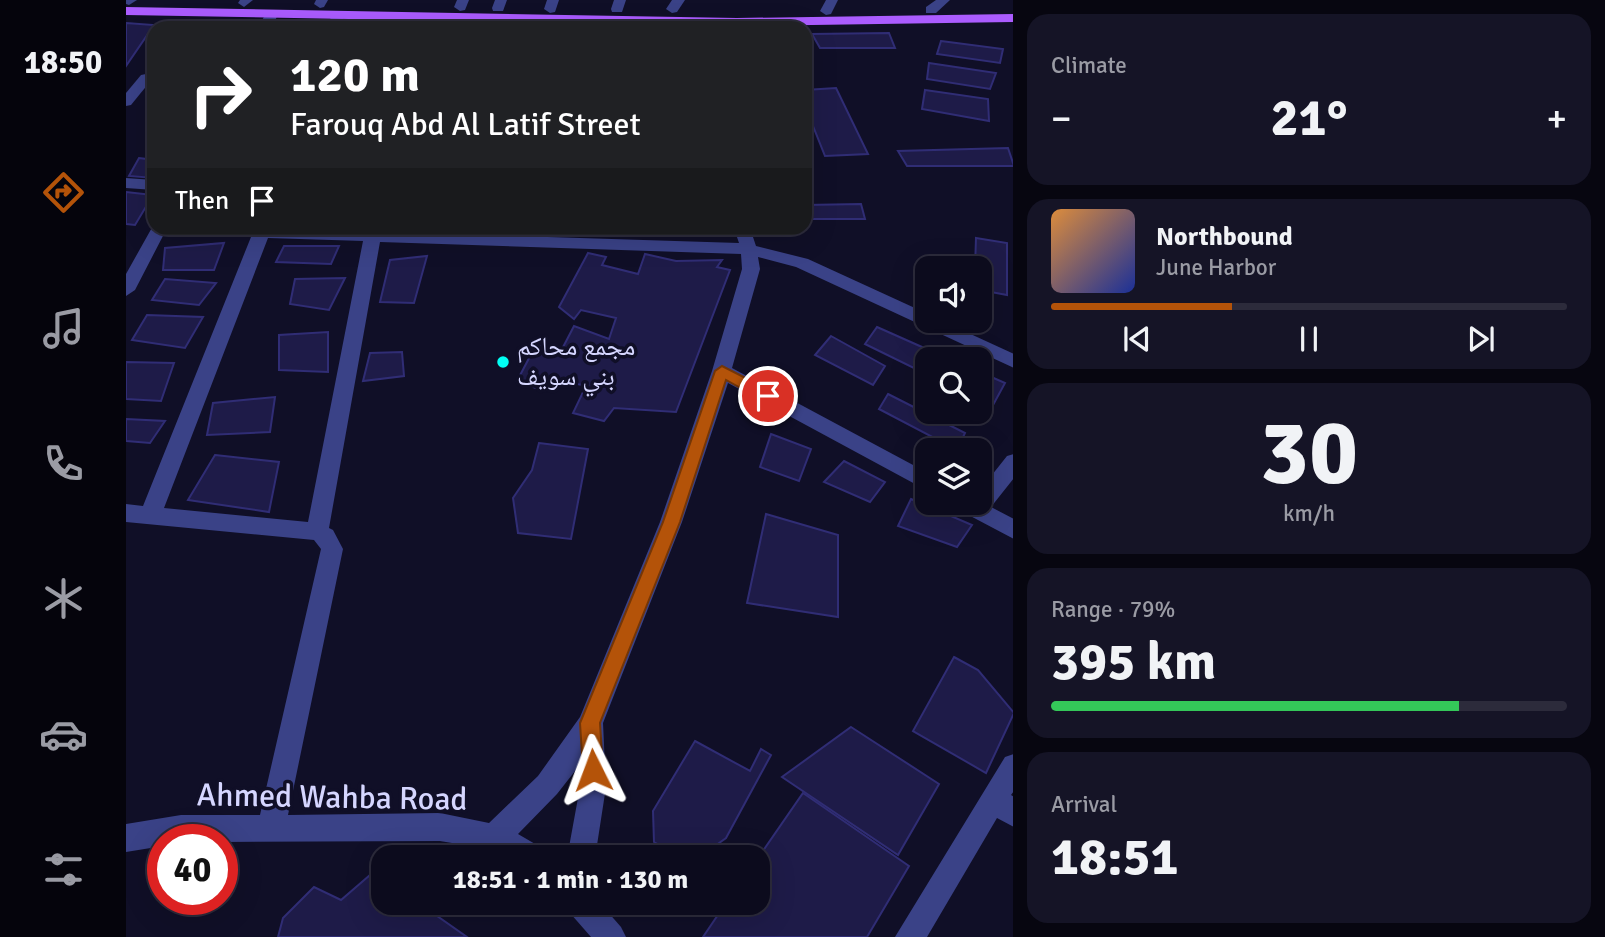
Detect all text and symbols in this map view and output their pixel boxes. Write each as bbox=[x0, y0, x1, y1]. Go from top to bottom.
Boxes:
text: 18:50 bbox=[24, 43, 102, 82]
text: 120 m bbox=[290, 45, 420, 105]
icon: right bbox=[175, 49, 266, 140]
text: Climate bbox=[1051, 51, 1127, 80]
text: 21° bbox=[1271, 86, 1347, 150]
text: − bbox=[1051, 95, 1072, 142]
text: + bbox=[1546, 95, 1567, 142]
text: Farouq Abd Al Latif Street bbox=[290, 105, 641, 144]
icon: directions bbox=[39, 168, 88, 217]
icon: arrive bbox=[243, 182, 281, 220]
text: Then bbox=[175, 185, 229, 217]
text: Northbound bbox=[1156, 221, 1293, 253]
text: June Harbor bbox=[1156, 253, 1276, 282]
map controls bbox=[915, 256, 992, 515]
button: sound bbox=[915, 256, 992, 333]
icon: music bbox=[39, 304, 88, 353]
icon: previous bbox=[1118, 320, 1156, 358]
icon: pause bbox=[1290, 320, 1328, 358]
icon: next bbox=[1462, 320, 1500, 358]
place label: مجمع محاكم بني سويف bbox=[517, 331, 635, 397]
button: search bbox=[915, 347, 992, 424]
marker: مجمع محاكم بني سويف bbox=[495, 354, 511, 370]
pin bbox=[738, 366, 798, 426]
icon: arrive bbox=[749, 377, 787, 415]
text: 30 bbox=[1260, 397, 1358, 510]
button: layers bbox=[915, 438, 992, 515]
icon: phone bbox=[39, 439, 88, 488]
text: km/h bbox=[1283, 499, 1335, 528]
icon: climate bbox=[39, 574, 88, 623]
text: Range · 79% bbox=[1051, 595, 1175, 624]
text: 395 km bbox=[1051, 630, 1216, 694]
icon: car bbox=[39, 710, 88, 759]
position arrow bbox=[556, 733, 630, 807]
street label: Ahmed Wahba Road bbox=[196, 775, 468, 819]
text: Arrival bbox=[1051, 790, 1117, 819]
speed limit sign: 40 bbox=[147, 824, 238, 915]
text: 18:51 bbox=[1051, 825, 1179, 889]
icon: filters bbox=[39, 845, 88, 894]
text: 18:51 · 1 min · 130 m bbox=[453, 864, 688, 896]

